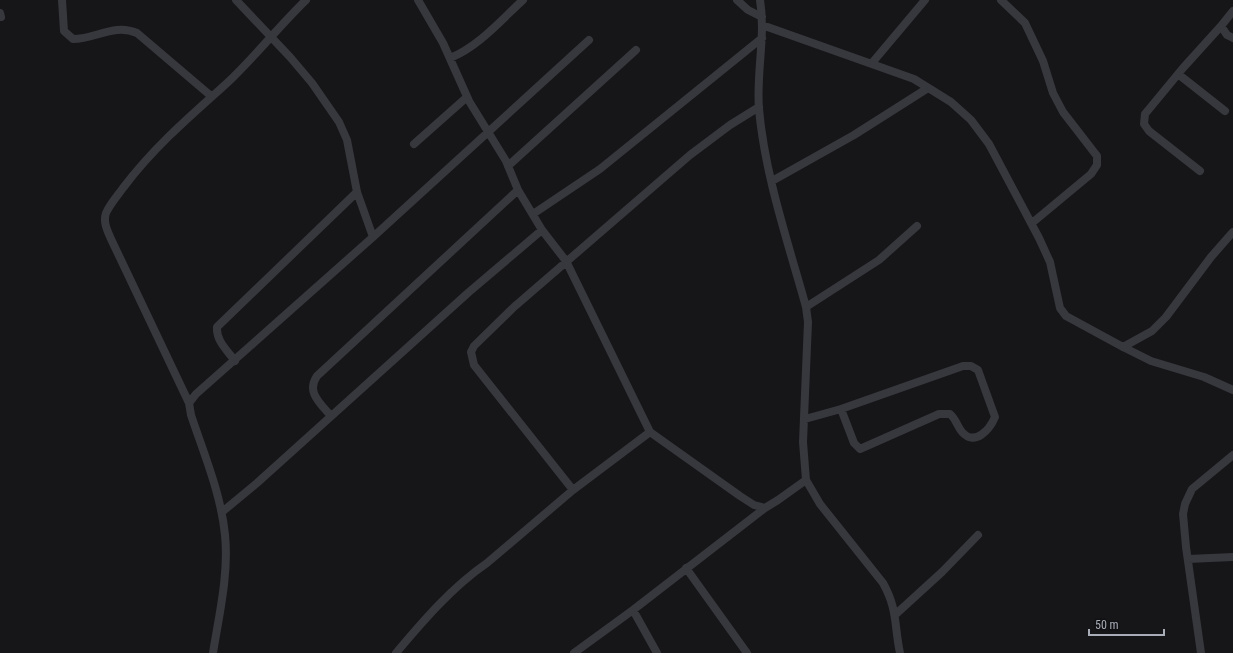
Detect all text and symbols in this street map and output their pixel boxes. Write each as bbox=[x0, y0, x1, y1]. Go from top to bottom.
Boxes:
scale bar bbox=[1089, 611, 1164, 637]
text: 50 m bbox=[1095, 618, 1119, 632]

